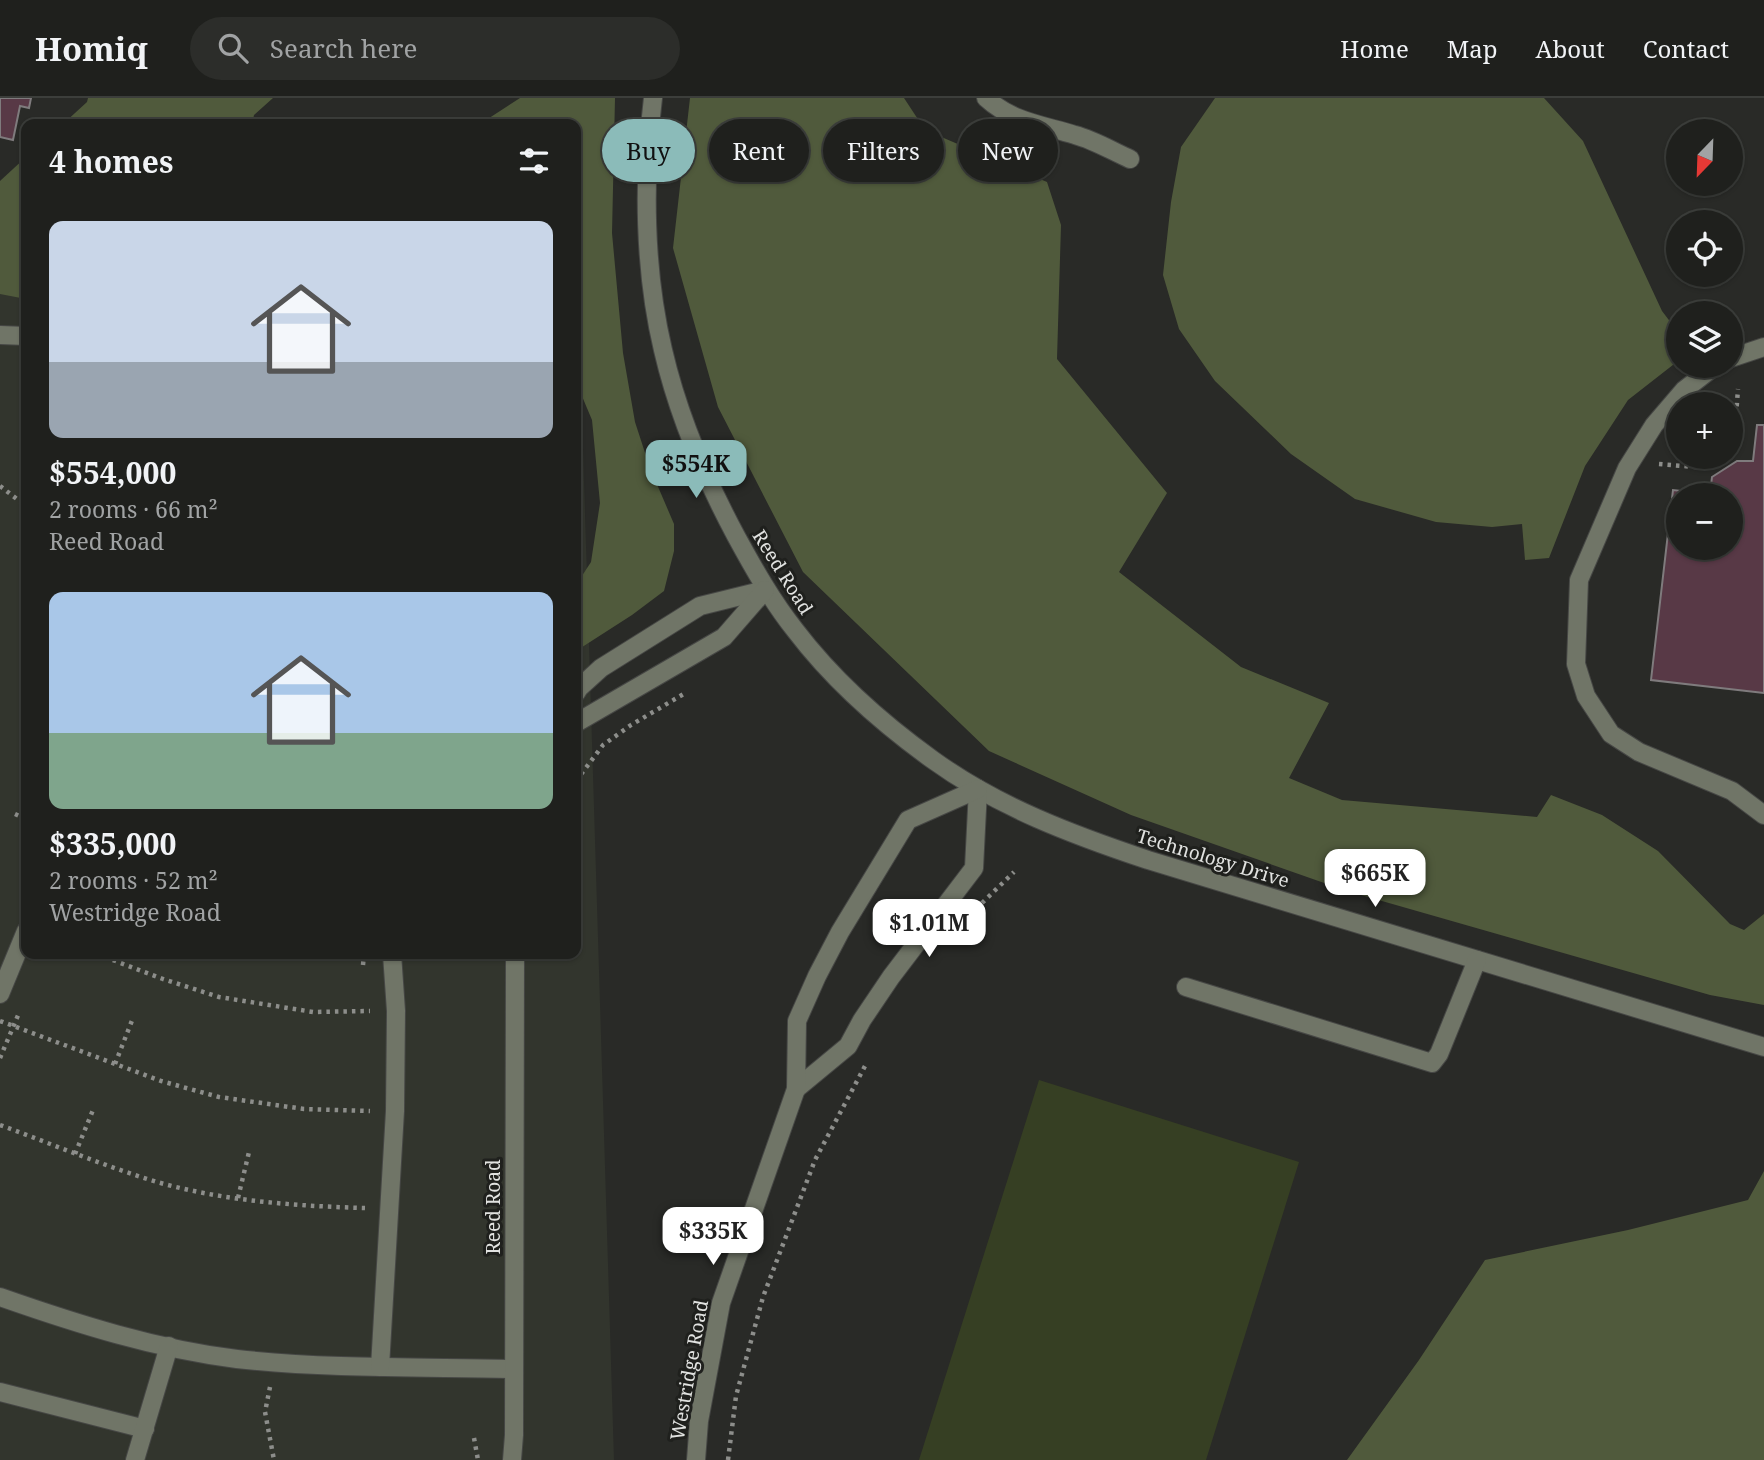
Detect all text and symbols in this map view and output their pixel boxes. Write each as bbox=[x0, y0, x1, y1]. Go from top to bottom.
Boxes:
search box bbox=[190, 17, 680, 80]
text: Homiq bbox=[35, 26, 148, 71]
icon: search bbox=[214, 29, 252, 67]
text: Search here bbox=[270, 30, 417, 66]
text: Home bbox=[1340, 32, 1409, 65]
text: Map bbox=[1447, 32, 1498, 65]
text: About bbox=[1536, 32, 1605, 65]
text: Contact bbox=[1643, 32, 1729, 65]
chip: Buy bbox=[602, 119, 695, 182]
chip: Rent bbox=[709, 119, 809, 182]
chip: Filters bbox=[823, 119, 944, 182]
chip: New bbox=[958, 119, 1058, 182]
north arrow bbox=[1666, 119, 1743, 196]
map controls bbox=[1666, 119, 1743, 560]
text: 4 homes bbox=[49, 141, 173, 182]
icon: filters bbox=[515, 142, 553, 180]
button: locate bbox=[1666, 210, 1743, 287]
icon: home bbox=[238, 266, 364, 392]
button: layers bbox=[1666, 301, 1743, 378]
button: + bbox=[1666, 392, 1743, 469]
pin: $554K bbox=[647, 440, 745, 500]
text: $554K bbox=[662, 447, 730, 479]
text: $554,000 bbox=[49, 452, 176, 493]
button: − bbox=[1666, 483, 1743, 560]
text: 2 rooms · 66 m² bbox=[49, 493, 218, 525]
text: Reed Road bbox=[49, 525, 164, 557]
street label: Reed Road bbox=[747, 525, 819, 620]
icon: home bbox=[238, 637, 364, 763]
street label: Technology Drive bbox=[1134, 822, 1292, 894]
text: $335,000 bbox=[49, 823, 176, 864]
pin: $665K bbox=[1326, 850, 1424, 909]
text: $665K bbox=[1341, 856, 1409, 888]
text: 2 rooms · 52 m² bbox=[49, 864, 218, 896]
text: Westridge Road bbox=[49, 896, 221, 928]
pin: $1.01M bbox=[872, 900, 986, 959]
text: $1.01M bbox=[889, 906, 969, 938]
street label: Reed Road bbox=[480, 1159, 506, 1255]
pin: $335K bbox=[664, 1208, 762, 1267]
text: $335K bbox=[679, 1214, 747, 1246]
street label: Westridge Road bbox=[664, 1298, 714, 1442]

